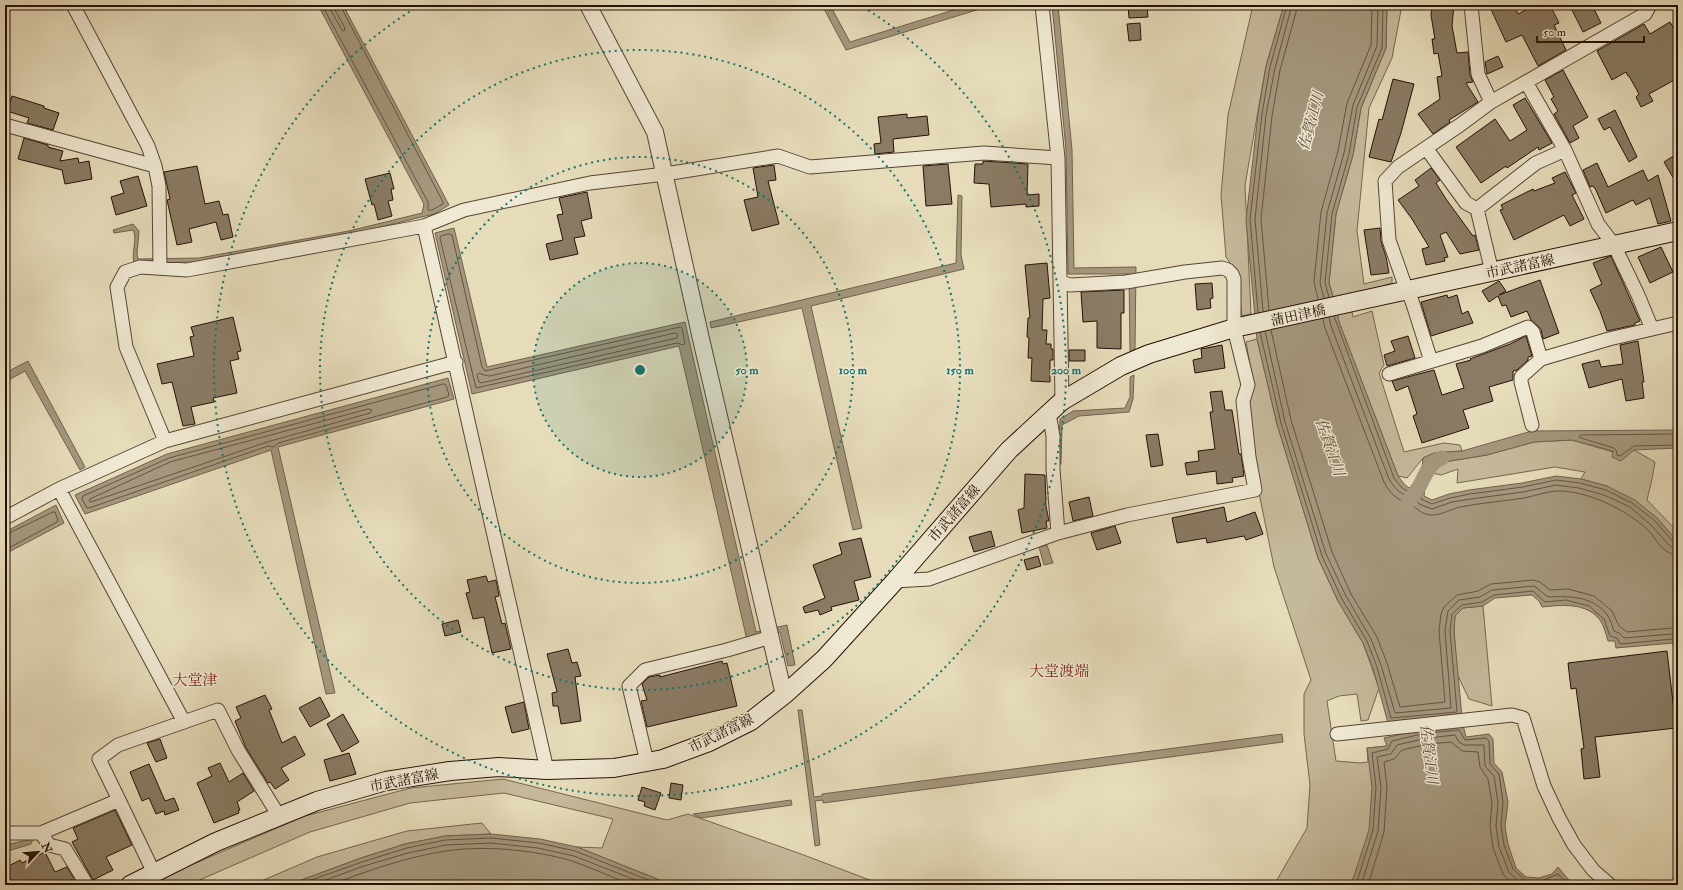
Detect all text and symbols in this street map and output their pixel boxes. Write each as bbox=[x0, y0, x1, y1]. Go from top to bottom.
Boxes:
scale bar bbox=[1537, 18, 1644, 44]
text: 50 m bbox=[1543, 25, 1567, 40]
water label: 佐賀江川 bbox=[1295, 88, 1329, 153]
street label: 市武諸富線 bbox=[1484, 251, 1556, 282]
street label: 蒲田津橋 bbox=[1269, 301, 1327, 330]
centre of rings bbox=[633, 363, 647, 377]
text: 50 m bbox=[735, 363, 759, 378]
text: 100 m bbox=[839, 363, 868, 378]
text: 150 m bbox=[946, 363, 974, 378]
text: 200 m bbox=[1051, 363, 1082, 378]
water label: 佐賀江川 bbox=[1311, 416, 1349, 481]
street label: 市武諸富線 bbox=[925, 481, 984, 545]
district label: 大堂渡端 bbox=[1029, 662, 1089, 681]
district label: 大堂津 bbox=[172, 671, 218, 690]
street label: 市武諸富線 bbox=[686, 710, 756, 756]
water label: 佐賀江川 bbox=[1415, 723, 1442, 787]
street label: 市武諸富線 bbox=[368, 765, 440, 796]
north arrow bbox=[18, 832, 58, 872]
text: N bbox=[38, 840, 55, 856]

